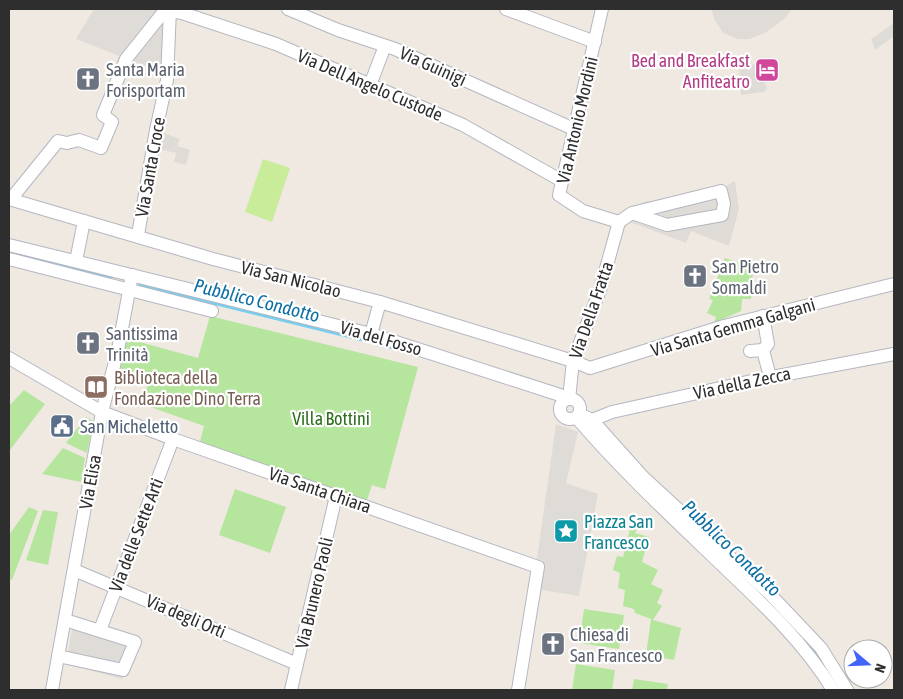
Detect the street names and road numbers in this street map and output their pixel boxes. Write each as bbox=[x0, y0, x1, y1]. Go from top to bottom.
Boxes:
street label: Via Guinigi bbox=[396, 42, 470, 90]
street label: Via Dell Angelo Custode bbox=[294, 45, 446, 125]
street label: Via Antonio Mordini bbox=[552, 54, 602, 186]
street label: Via Santa Croce bbox=[131, 115, 169, 219]
street label: Via San Nicolao bbox=[239, 256, 343, 302]
street label: Via Della Fratta bbox=[565, 259, 617, 361]
street label: Via Santa Gemma Galgani bbox=[648, 293, 818, 361]
street label: Via del Fosso bbox=[338, 316, 424, 360]
street label: Via della Zecca bbox=[692, 362, 792, 404]
street label: Via Elisa bbox=[75, 453, 105, 511]
street label: Via Santa Chiara bbox=[266, 463, 374, 517]
street label: Via delle Sette Arti bbox=[105, 475, 167, 595]
street label: Via Brunero Paoli bbox=[291, 535, 337, 651]
street label: Via degli Orti bbox=[143, 590, 229, 642]

